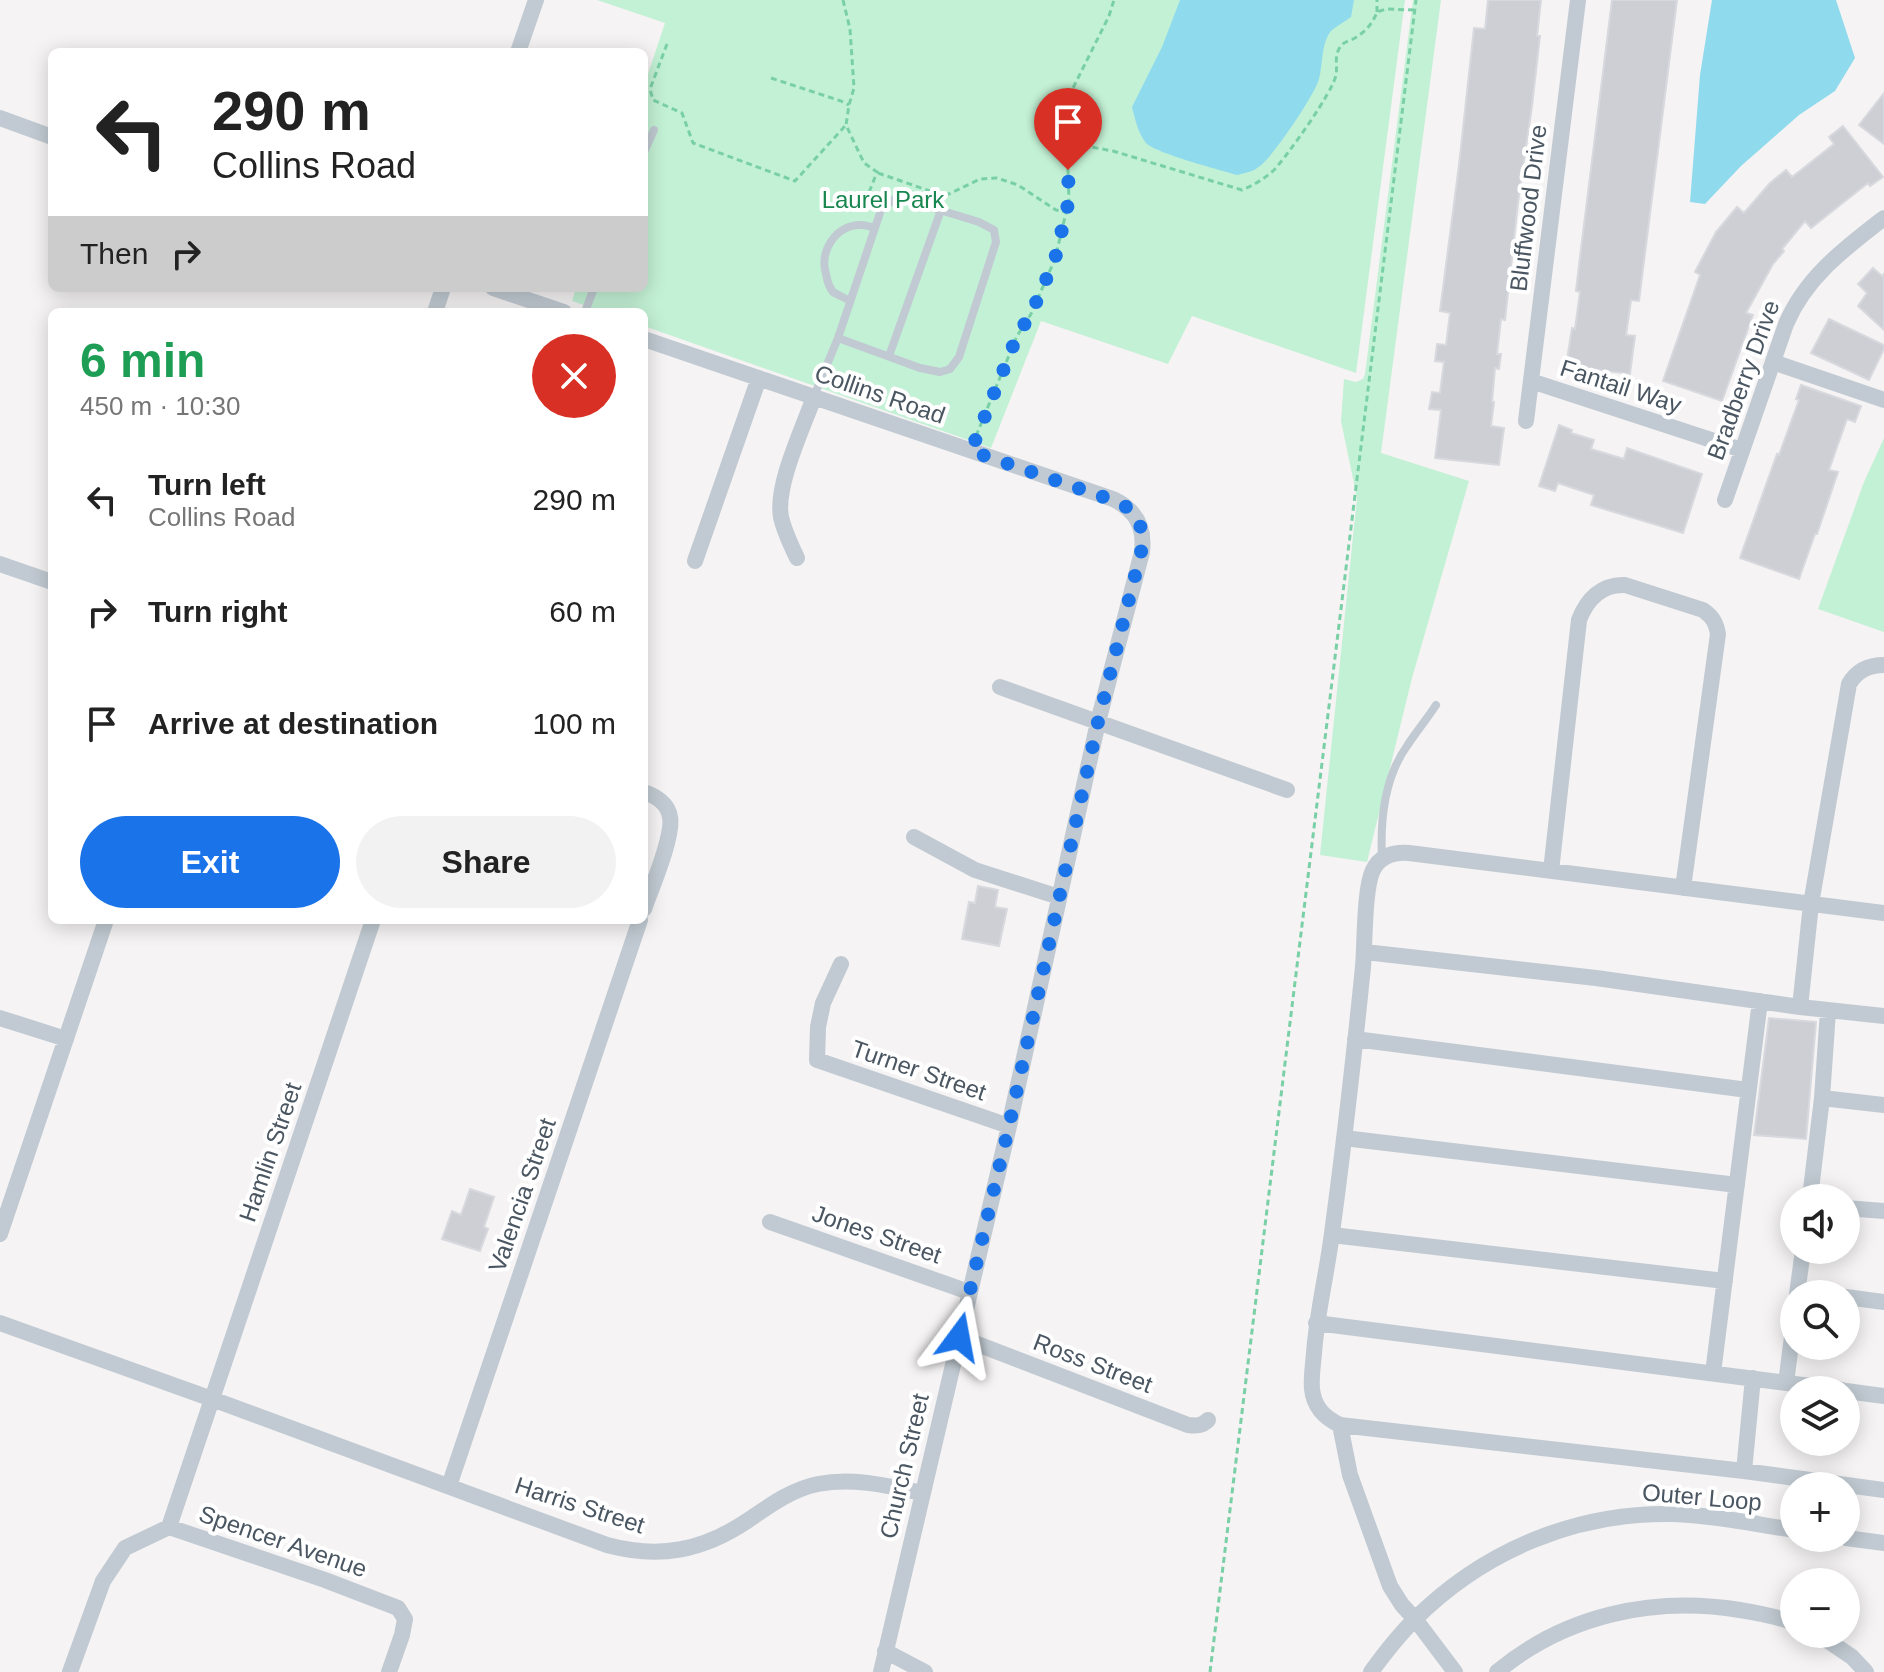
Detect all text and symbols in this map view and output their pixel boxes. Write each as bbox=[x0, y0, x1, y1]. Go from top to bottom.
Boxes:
text: 290 m bbox=[212, 79, 371, 142]
icon: left bbox=[80, 80, 184, 184]
pin bbox=[1034, 88, 1102, 170]
icon: arrive bbox=[1046, 100, 1090, 144]
street label: Bluffwood Drive bbox=[1504, 123, 1552, 293]
text: Collins Road bbox=[212, 145, 416, 186]
park label: Laurel Park bbox=[822, 186, 945, 213]
icon: right bbox=[164, 232, 208, 276]
text: Then bbox=[80, 237, 148, 270]
street label: Bradberry Drive bbox=[1702, 296, 1784, 464]
text: 6 min bbox=[80, 334, 205, 387]
button: close bbox=[532, 334, 616, 418]
street label: Fantail Way bbox=[1557, 354, 1685, 418]
street label: Collins Road bbox=[811, 359, 949, 429]
text: 450 m · 10:30 bbox=[80, 391, 240, 421]
text: Turn left bbox=[148, 468, 266, 501]
icon: left bbox=[80, 478, 124, 522]
text: 290 m bbox=[533, 483, 616, 516]
text: Collins Road bbox=[148, 502, 295, 532]
icon: right bbox=[80, 590, 124, 634]
text: Turn right bbox=[148, 595, 287, 628]
text: 60 m bbox=[549, 595, 616, 628]
icon: arrive bbox=[80, 702, 124, 746]
text: Arrive at destination bbox=[148, 707, 438, 740]
text: 100 m bbox=[533, 707, 616, 740]
button: Exit bbox=[80, 816, 340, 908]
button: Share bbox=[356, 816, 616, 908]
street label: Turner Street bbox=[848, 1034, 990, 1106]
street label: Hamlin Street bbox=[234, 1079, 307, 1225]
street label: Valencia Street bbox=[483, 1114, 561, 1276]
map controls bbox=[1780, 1184, 1860, 1648]
button: sound bbox=[1780, 1184, 1860, 1264]
street label: Jones Street bbox=[809, 1199, 945, 1269]
button: search bbox=[1780, 1280, 1860, 1360]
position arrow bbox=[917, 1295, 1001, 1379]
street label: Ross Street bbox=[1030, 1328, 1157, 1398]
button: layers bbox=[1780, 1376, 1860, 1456]
street label: Church Street bbox=[874, 1391, 934, 1541]
street label: Harris Street bbox=[512, 1471, 649, 1539]
button: + bbox=[1780, 1472, 1860, 1552]
street label: Outer Loop bbox=[1641, 1478, 1763, 1516]
street label: Spencer Avenue bbox=[196, 1500, 370, 1582]
button: − bbox=[1780, 1568, 1860, 1648]

